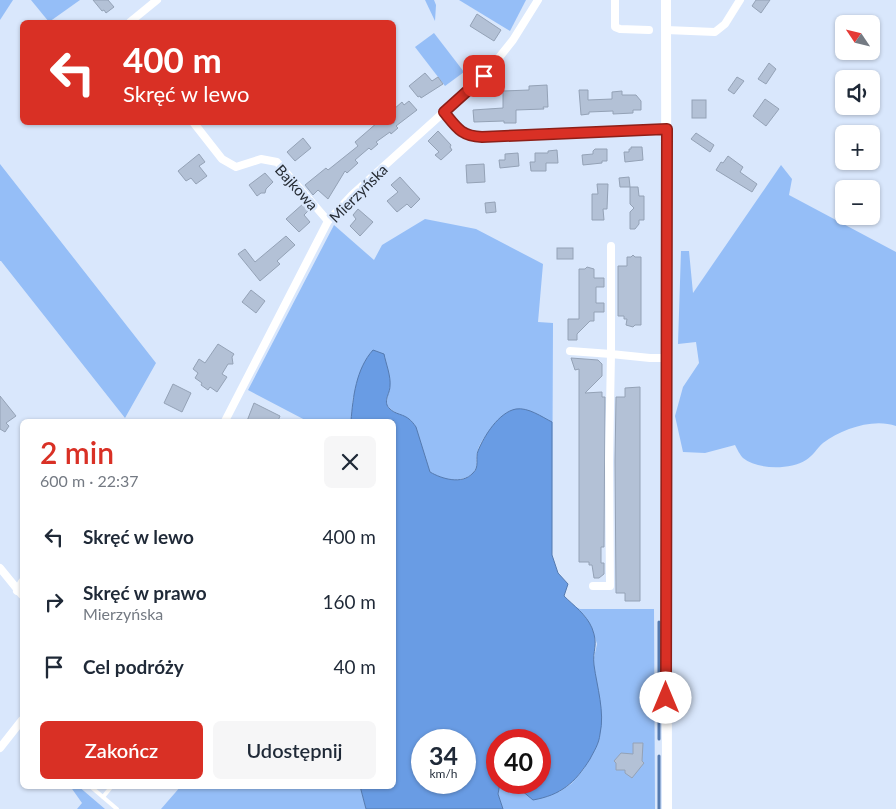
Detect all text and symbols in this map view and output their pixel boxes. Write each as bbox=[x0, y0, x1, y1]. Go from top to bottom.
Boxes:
north arrow bbox=[835, 15, 880, 60]
map controls bbox=[835, 15, 880, 225]
text: 400 m bbox=[123, 38, 222, 80]
icon: left bbox=[40, 40, 105, 105]
pin bbox=[463, 55, 505, 97]
icon: arrive bbox=[470, 62, 498, 90]
button: sound bbox=[835, 70, 880, 115]
text: Skręć w lewo bbox=[123, 80, 250, 107]
button: + bbox=[835, 125, 880, 170]
street label: Bajkowa bbox=[272, 160, 322, 214]
street label: Mierzyńska bbox=[325, 160, 391, 226]
button: − bbox=[835, 180, 880, 225]
text: 2 min bbox=[40, 434, 114, 470]
button: close bbox=[324, 436, 376, 488]
text: 600 m · 22:37 bbox=[40, 471, 139, 490]
icon: left bbox=[40, 523, 68, 551]
text: Skręć w lewo bbox=[83, 525, 194, 548]
text: 400 m bbox=[322, 525, 376, 548]
text: Skręć w prawo bbox=[83, 581, 207, 604]
icon: right bbox=[40, 588, 68, 616]
text: 160 m bbox=[322, 590, 376, 613]
text: Mierzyńska bbox=[83, 604, 163, 623]
icon: arrive bbox=[40, 653, 68, 681]
text: Cel podróży bbox=[83, 655, 184, 678]
text: 40 m bbox=[333, 655, 376, 678]
position arrow bbox=[639, 671, 691, 723]
button: Zakończ bbox=[40, 721, 203, 779]
button: Udostępnij bbox=[213, 721, 376, 779]
speed limit sign: 40 bbox=[486, 729, 551, 794]
text: 34 bbox=[429, 740, 458, 770]
text: km/h bbox=[429, 766, 458, 781]

